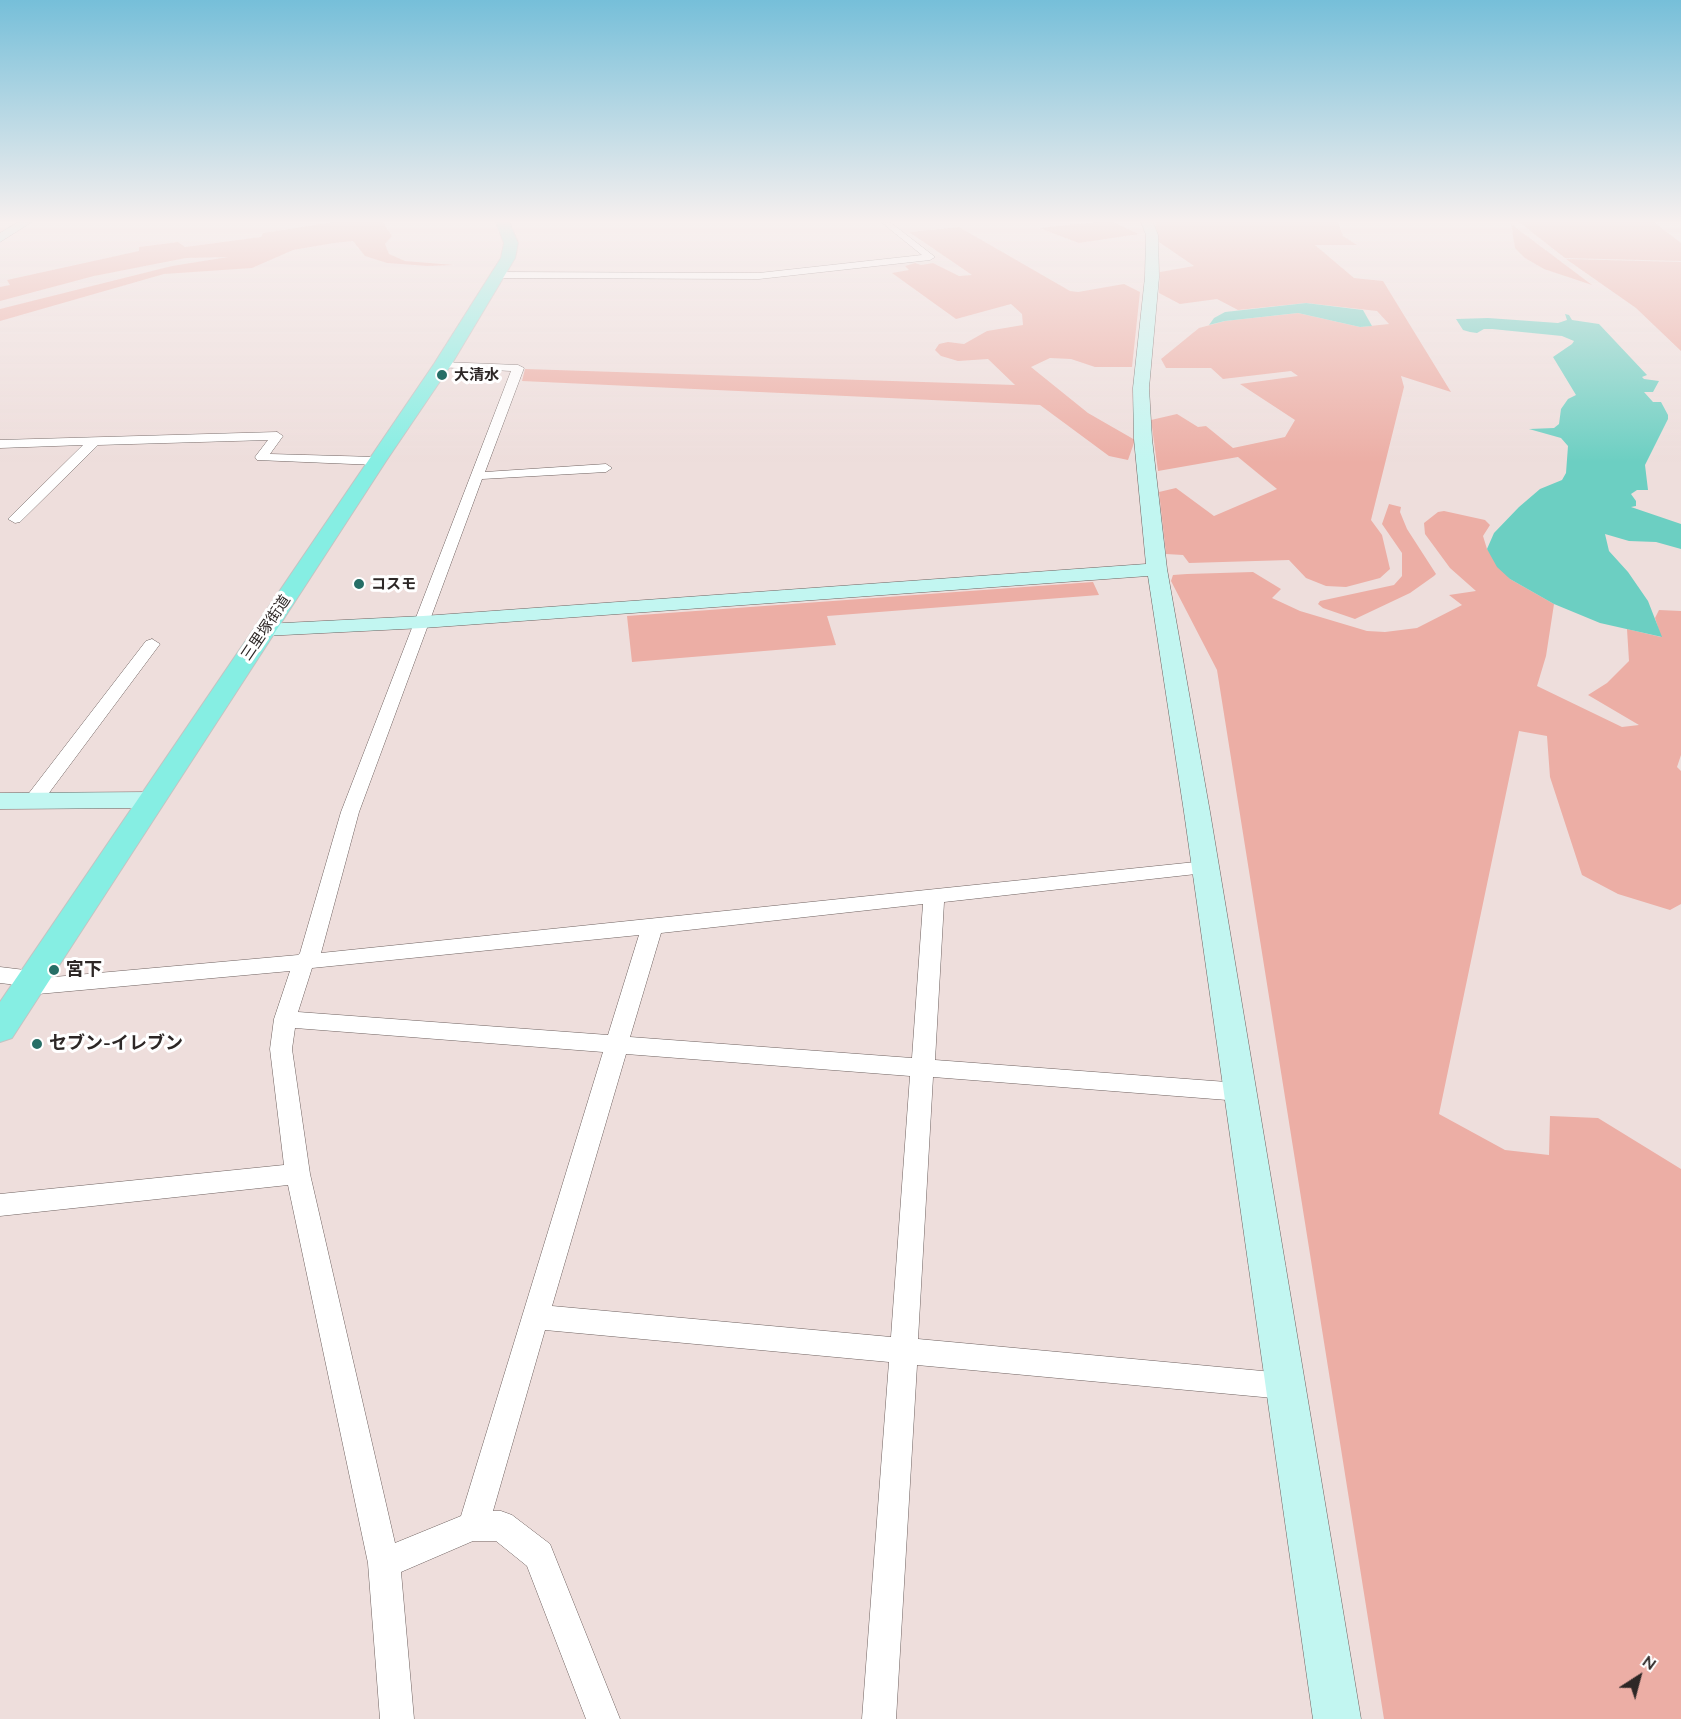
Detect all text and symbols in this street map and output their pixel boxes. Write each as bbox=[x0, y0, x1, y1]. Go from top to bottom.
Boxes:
place label: 大清水 bbox=[454, 366, 499, 384]
marker: 大清水 bbox=[435, 368, 449, 382]
place label: コスモ bbox=[371, 575, 416, 593]
marker: コスモ bbox=[352, 577, 366, 591]
street label: 三里塚街道 bbox=[238, 592, 294, 664]
place label: 宮下 bbox=[66, 959, 102, 981]
marker: 宮下 bbox=[47, 963, 61, 977]
place label: セブン-イレブン bbox=[49, 1033, 183, 1055]
marker: セブン-イレブン bbox=[30, 1037, 44, 1051]
north arrow bbox=[1609, 1647, 1669, 1707]
text: N bbox=[1639, 1651, 1660, 1674]

